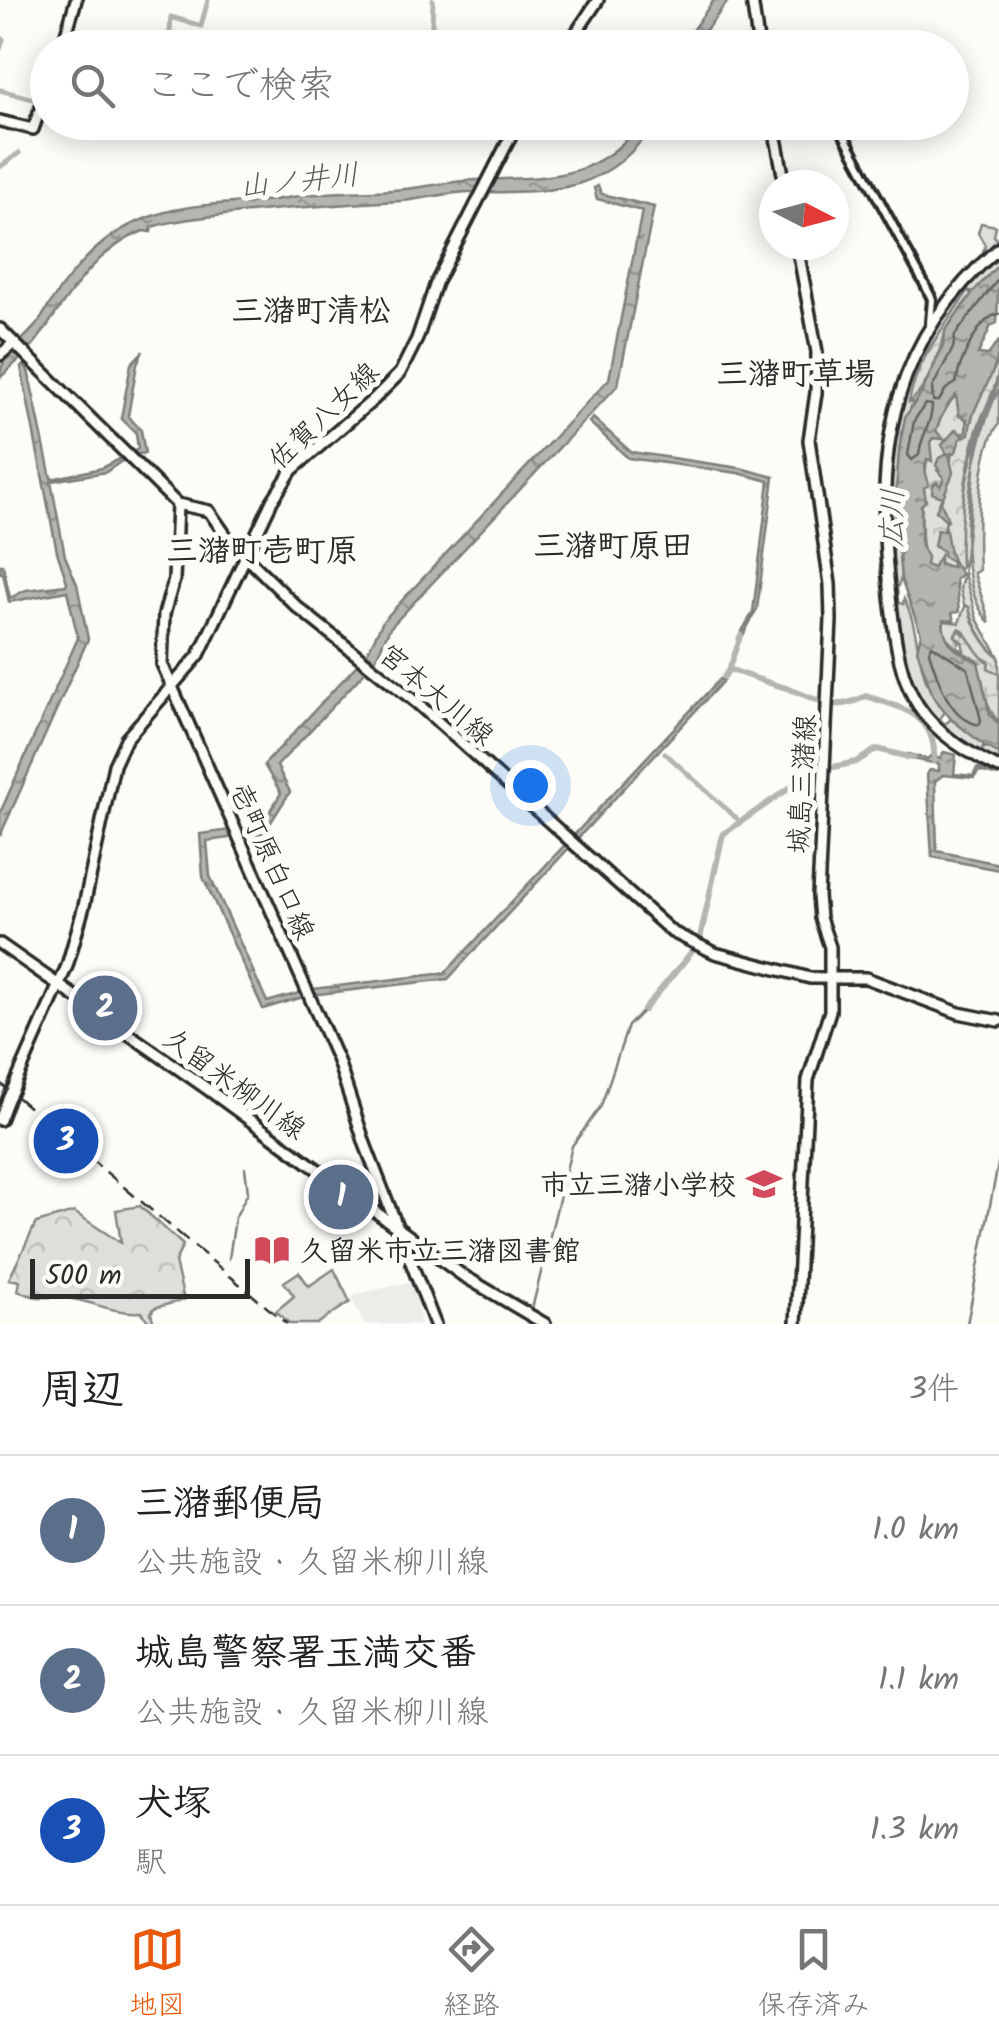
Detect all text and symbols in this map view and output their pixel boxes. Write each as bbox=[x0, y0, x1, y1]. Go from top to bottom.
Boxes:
search box bbox=[30, 30, 969, 140]
text: ここで検索 bbox=[145, 57, 335, 117]
icon: search bbox=[65, 58, 120, 113]
water label: 山ノ井川 bbox=[237, 152, 361, 212]
north arrow bbox=[759, 170, 849, 260]
district label: 三潴町清松 bbox=[231, 287, 391, 338]
district label: 三潴町草場 bbox=[716, 350, 876, 401]
street label: 佐賀八女線 bbox=[259, 352, 391, 482]
water label: 広川 bbox=[869, 488, 919, 548]
district label: 三潴町原田 bbox=[533, 522, 693, 573]
district label: 三潴町壱町原 bbox=[166, 527, 358, 578]
street label: 宮本大川線 bbox=[367, 634, 503, 758]
street label: 城島三潴線 bbox=[777, 713, 830, 855]
your location bbox=[505, 760, 556, 811]
street label: 壱町原白口線 bbox=[216, 776, 325, 948]
pin: 2 bbox=[72, 970, 138, 1046]
street label: 久留米柳川線 bbox=[152, 1017, 315, 1153]
pin: 3 bbox=[34, 1104, 98, 1178]
pin: 1 bbox=[308, 1160, 374, 1234]
place label: 市立三潴小学校 bbox=[540, 1164, 736, 1209]
school or university icon: 市立三潴小学校 bbox=[745, 1165, 783, 1203]
place label: 久留米市立三潴図書館 bbox=[300, 1230, 580, 1275]
library icon: 久留米市立三潴図書館 bbox=[253, 1231, 291, 1269]
scale bar bbox=[30, 1254, 250, 1298]
text: 500 m bbox=[45, 1254, 122, 1299]
text: 周辺 bbox=[40, 1358, 124, 1425]
text: 3件 bbox=[909, 1365, 959, 1416]
text: 三潴郵便局 bbox=[135, 1475, 325, 1535]
text: 1 bbox=[68, 1505, 77, 1556]
text: 1.0 km bbox=[872, 1505, 959, 1556]
text: 公共施設 · 久留米柳川線 bbox=[135, 1538, 488, 1589]
text: 城島警察署玉満交番 bbox=[135, 1625, 477, 1685]
text: 2 bbox=[63, 1655, 82, 1706]
text: 1.1 km bbox=[878, 1655, 959, 1706]
text: 公共施設 · 久留米柳川線 bbox=[135, 1688, 488, 1739]
text: 犬塚 bbox=[135, 1775, 211, 1835]
text: 3 bbox=[64, 1805, 81, 1856]
text: 1.3 km bbox=[870, 1805, 959, 1856]
text: 駅 bbox=[135, 1838, 167, 1889]
tab: 地図 bbox=[129, 1922, 185, 2029]
tab: 経路 bbox=[443, 1922, 500, 2029]
tab: 保存済み bbox=[758, 1922, 870, 2029]

